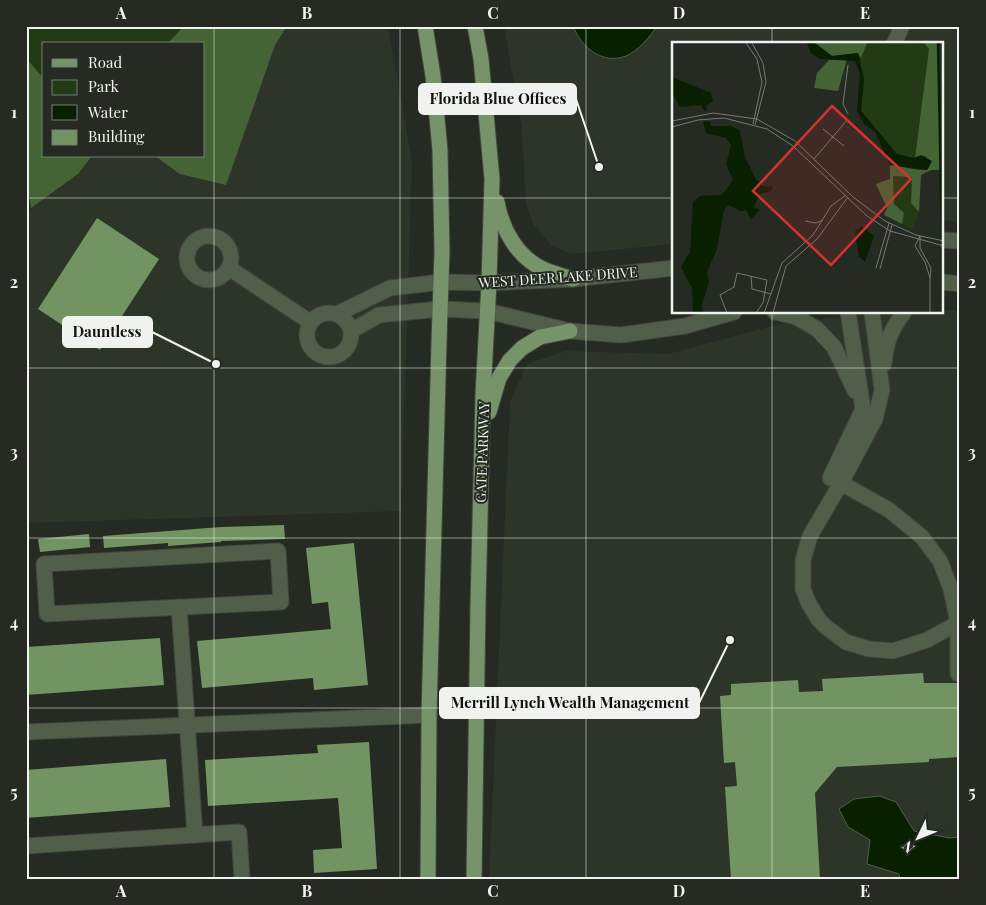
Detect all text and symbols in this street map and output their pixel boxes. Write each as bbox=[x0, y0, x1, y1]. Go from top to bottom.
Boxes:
text: A bbox=[115, 2, 127, 23]
text: B bbox=[302, 2, 313, 23]
text: C bbox=[487, 2, 499, 23]
text: D bbox=[673, 2, 685, 23]
text: E bbox=[860, 2, 870, 23]
legend bbox=[42, 42, 205, 158]
inset map bbox=[672, 42, 944, 314]
text: Road bbox=[88, 52, 122, 72]
text: Park bbox=[88, 76, 120, 96]
callout: Florida Blue Offices bbox=[419, 84, 576, 114]
text: Florida Blue Offices bbox=[429, 88, 567, 108]
text: 1 bbox=[11, 101, 17, 122]
text: 1 bbox=[969, 101, 975, 122]
text: Water bbox=[87, 102, 128, 122]
text: Building bbox=[88, 126, 145, 146]
street label: WEST DEER LAKE DRIVE bbox=[477, 262, 638, 292]
text: 2 bbox=[10, 271, 18, 292]
text: 2 bbox=[968, 271, 976, 292]
callout: Dauntless bbox=[63, 317, 152, 347]
text: Dauntless bbox=[73, 321, 141, 341]
street label: GATE PARKWAY bbox=[471, 400, 493, 503]
text: 3 bbox=[10, 441, 18, 462]
text: 3 bbox=[968, 441, 976, 462]
text: 4 bbox=[10, 611, 18, 632]
text: 4 bbox=[968, 611, 976, 632]
callout: Merrill Lynch Wealth Management bbox=[440, 688, 699, 718]
text: Merrill Lynch Wealth Management bbox=[451, 692, 690, 712]
text: 5 bbox=[10, 781, 18, 802]
text: 5 bbox=[968, 781, 976, 802]
north arrow bbox=[894, 812, 944, 862]
text: N bbox=[898, 837, 919, 857]
text: A bbox=[115, 880, 127, 901]
text: B bbox=[302, 880, 313, 901]
text: C bbox=[487, 880, 499, 901]
text: D bbox=[673, 880, 685, 901]
text: E bbox=[860, 880, 870, 901]

